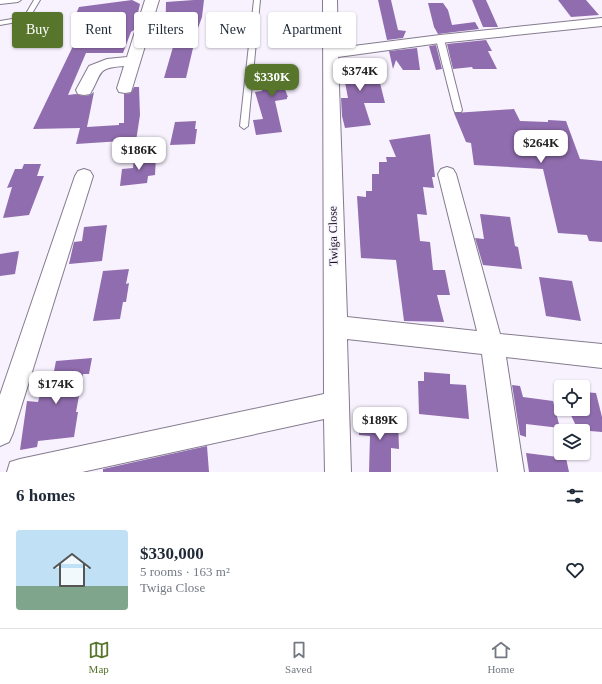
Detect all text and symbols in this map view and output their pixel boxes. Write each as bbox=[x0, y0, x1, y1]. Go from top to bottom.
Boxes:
chip: Buy bbox=[12, 12, 63, 48]
chip: Rent bbox=[71, 12, 126, 48]
chip: Filters bbox=[134, 12, 198, 48]
chip: New bbox=[206, 12, 260, 48]
chip: Apartment bbox=[268, 12, 356, 48]
pin: $374K bbox=[332, 58, 388, 92]
text: $374K bbox=[342, 63, 378, 78]
pin: $330K bbox=[244, 64, 300, 98]
text: $330K bbox=[254, 69, 290, 84]
pin: $264K bbox=[513, 130, 569, 164]
text: $264K bbox=[523, 135, 559, 150]
pin: $186K bbox=[111, 137, 167, 171]
text: $186K bbox=[121, 142, 157, 157]
street label: Twiga Close bbox=[325, 206, 341, 266]
pin: $174K bbox=[28, 371, 84, 405]
text: $174K bbox=[38, 376, 74, 391]
map controls bbox=[554, 380, 590, 460]
button: locate bbox=[554, 380, 590, 416]
pin: $189K bbox=[352, 407, 408, 441]
text: $189K bbox=[362, 412, 398, 427]
button: layers bbox=[554, 424, 590, 460]
icon: filters bbox=[564, 485, 586, 507]
text: 6 homes bbox=[16, 486, 75, 505]
text: $330,000 bbox=[140, 544, 204, 563]
icon: home bbox=[48, 546, 96, 594]
icon: heart bbox=[564, 559, 586, 581]
text: 5 rooms · 163 m² bbox=[140, 564, 230, 579]
text: Twiga Close bbox=[140, 580, 205, 595]
tab: Map bbox=[88, 639, 110, 675]
tab: Saved bbox=[285, 639, 312, 675]
tab: Home bbox=[487, 639, 514, 675]

